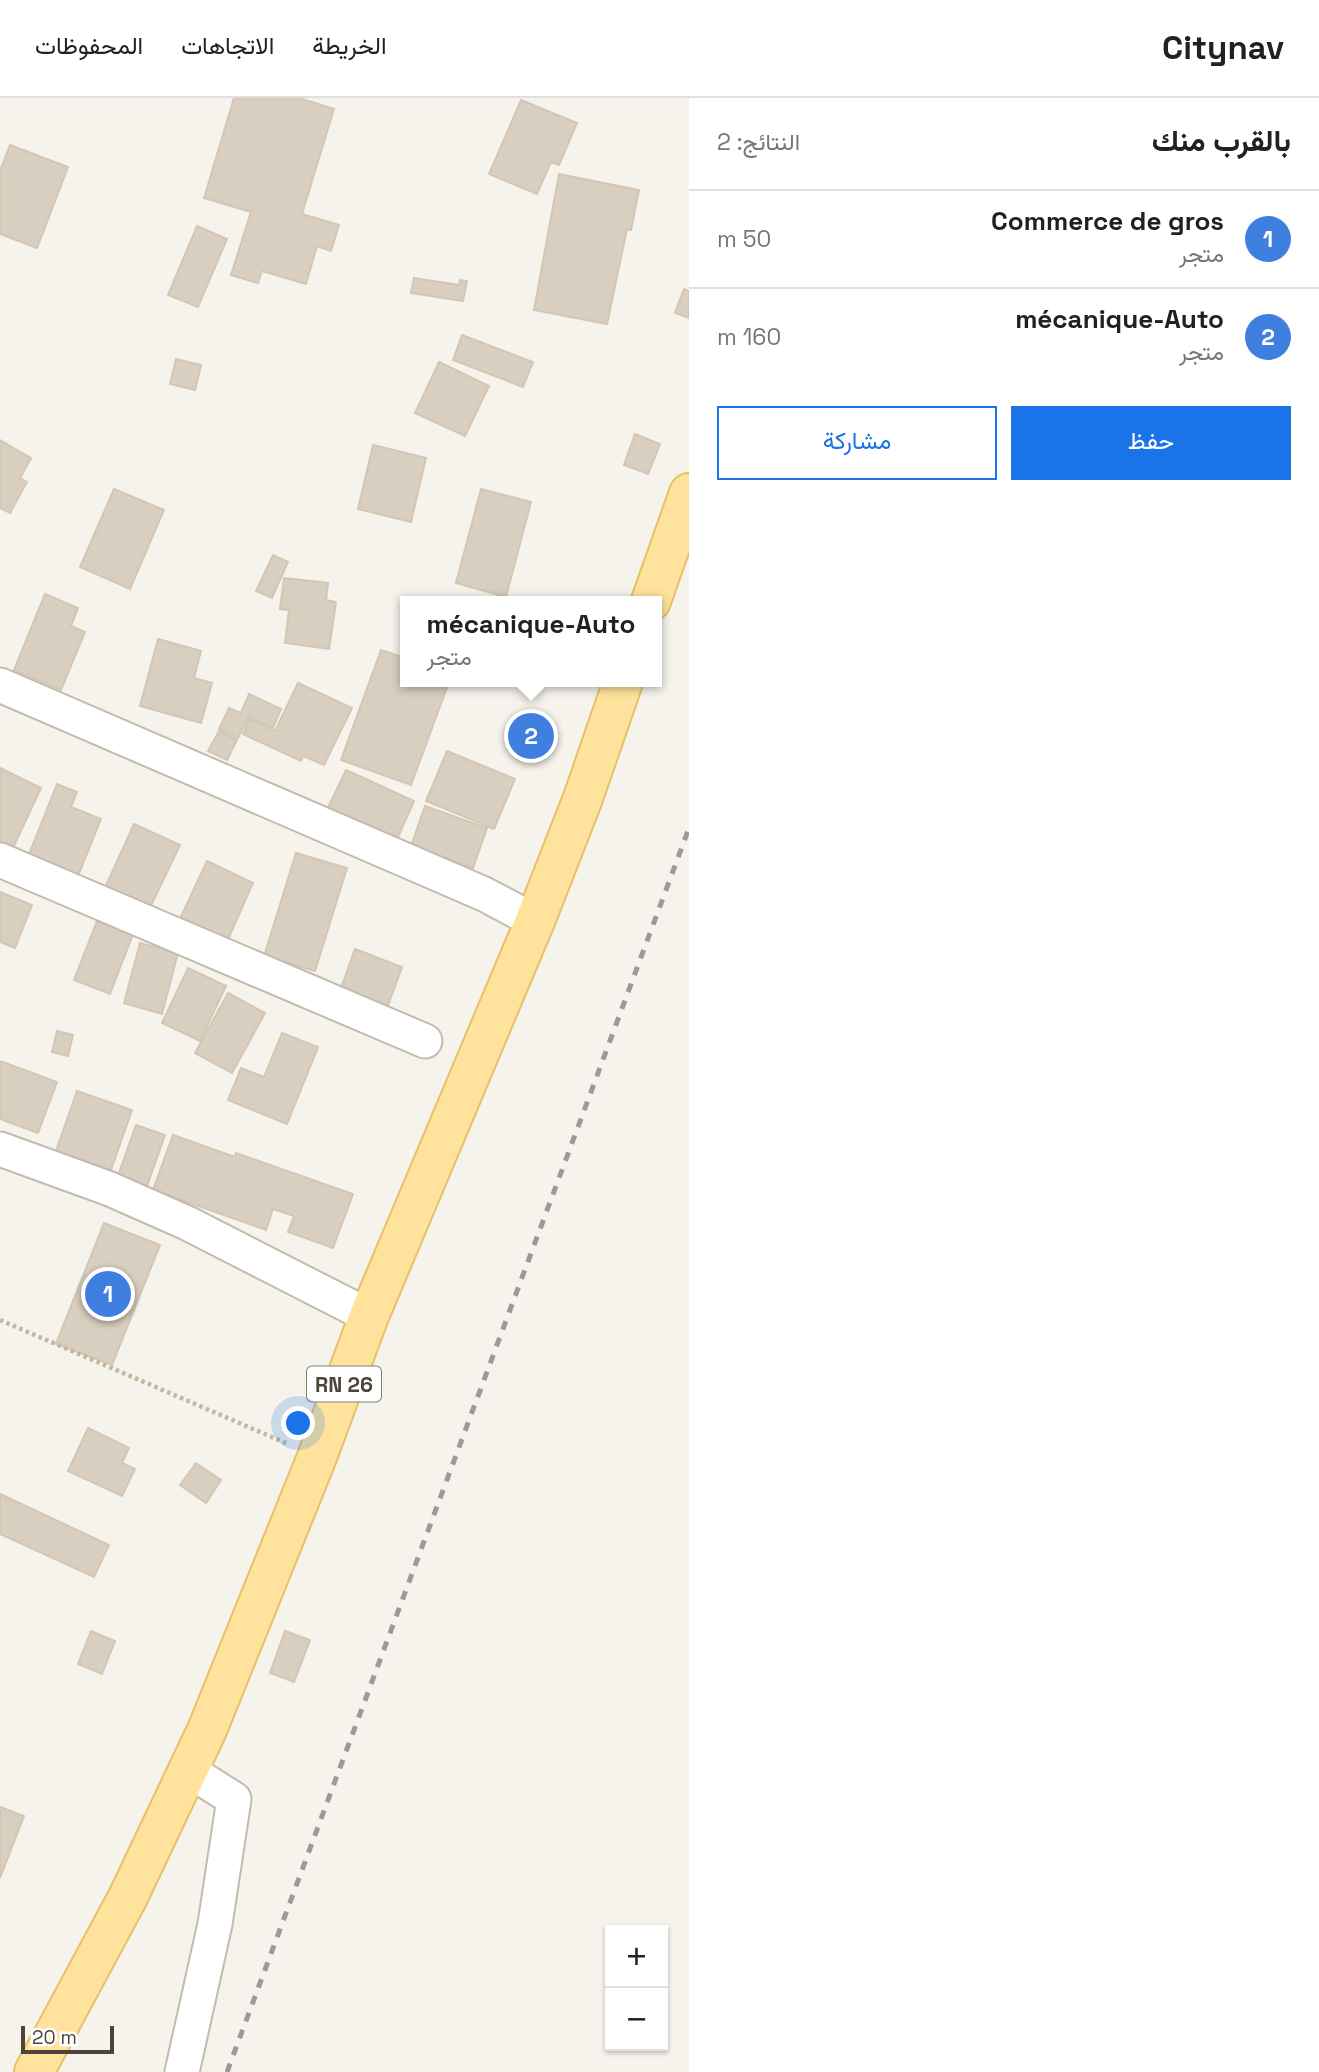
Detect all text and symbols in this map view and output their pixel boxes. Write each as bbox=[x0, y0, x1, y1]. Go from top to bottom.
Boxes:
text: Citynav bbox=[1162, 27, 1284, 69]
text: المحفوظات bbox=[35, 30, 143, 61]
text: الاتجاهات bbox=[181, 30, 274, 61]
text: الخريطة bbox=[312, 30, 387, 61]
text: بالقرب منك bbox=[1152, 121, 1291, 160]
text: النتائج: 2 bbox=[717, 127, 800, 157]
text: Commerce de gros bbox=[991, 204, 1224, 238]
text: 50 m bbox=[717, 224, 771, 254]
text: 1 bbox=[1263, 224, 1273, 254]
text: متجر bbox=[1179, 239, 1224, 269]
text: mécanique-Auto bbox=[1015, 302, 1224, 336]
text: 160 m bbox=[717, 322, 781, 352]
text: 2 bbox=[1261, 322, 1275, 352]
text: متجر bbox=[1179, 337, 1224, 367]
button: مشاركة bbox=[717, 406, 997, 480]
button: حفظ bbox=[1011, 406, 1291, 480]
popup bbox=[400, 596, 662, 687]
text: mécanique-Auto bbox=[427, 607, 635, 641]
text: متجر bbox=[427, 642, 472, 672]
pin: 2 bbox=[508, 710, 554, 762]
pin: 1 bbox=[85, 1268, 131, 1320]
road number: RN 26 bbox=[307, 1366, 381, 1402]
your location bbox=[281, 1406, 315, 1440]
map controls bbox=[605, 1925, 668, 2051]
button: + bbox=[605, 1925, 668, 1988]
button: − bbox=[605, 1988, 668, 2051]
scale bar bbox=[21, 2023, 114, 2055]
text: 20 m bbox=[32, 2025, 77, 2050]

